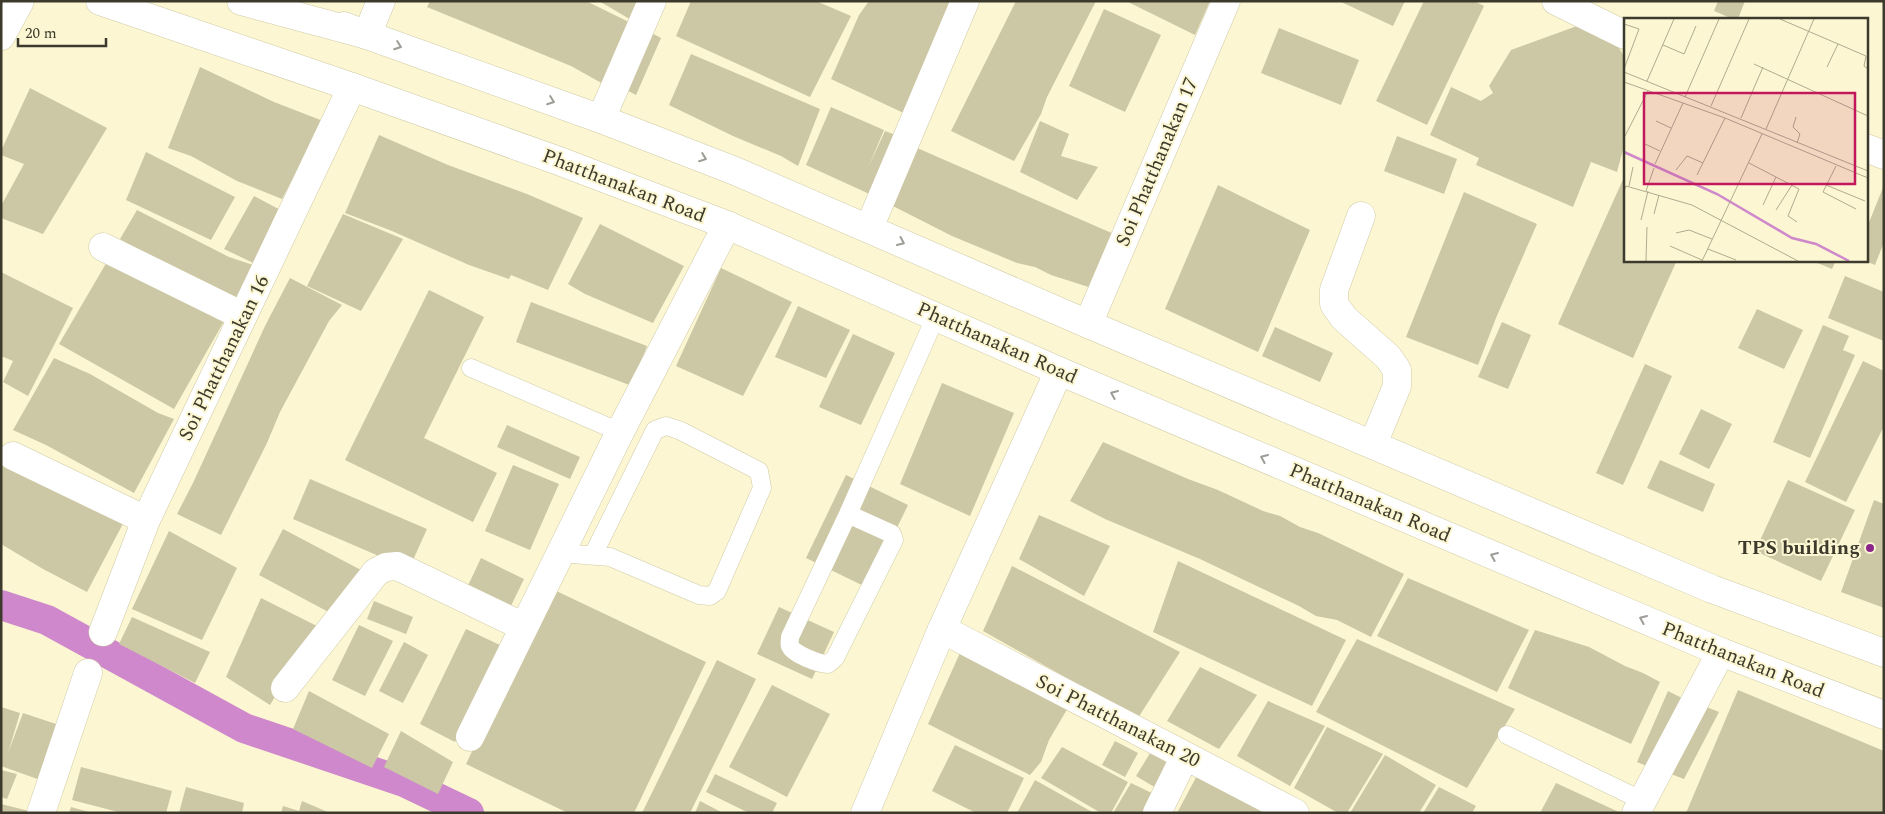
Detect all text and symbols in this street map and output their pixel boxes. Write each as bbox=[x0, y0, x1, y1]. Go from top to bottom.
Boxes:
scale bar bbox=[18, 15, 105, 47]
inset map bbox=[1624, 18, 1868, 261]
text: 20 m bbox=[25, 22, 57, 45]
one-way arrow bbox=[393, 40, 401, 50]
street label: Soi Phatthanakan 17 bbox=[1108, 73, 1206, 251]
one-way arrow bbox=[546, 95, 554, 105]
street label: Phatthanakan Road bbox=[538, 141, 710, 231]
one-way arrow bbox=[698, 152, 706, 162]
one-way arrow bbox=[896, 235, 905, 246]
street label: Soi Phatthanakan 16 bbox=[171, 270, 277, 446]
street label: Phatthanakan Road bbox=[912, 294, 1082, 392]
one-way arrow bbox=[1110, 390, 1119, 401]
one-way arrow bbox=[1260, 453, 1269, 464]
street label: Phatthanakan Road bbox=[1284, 455, 1456, 551]
place label: TPS building bbox=[1738, 533, 1860, 563]
marker: TPS building bbox=[1864, 542, 1876, 554]
one-way arrow bbox=[1490, 551, 1499, 562]
street label: Phatthanakan Road bbox=[1657, 614, 1829, 706]
one-way arrow bbox=[1639, 615, 1648, 626]
street label: Soi Phatthanakan 20 bbox=[1030, 667, 1206, 775]

